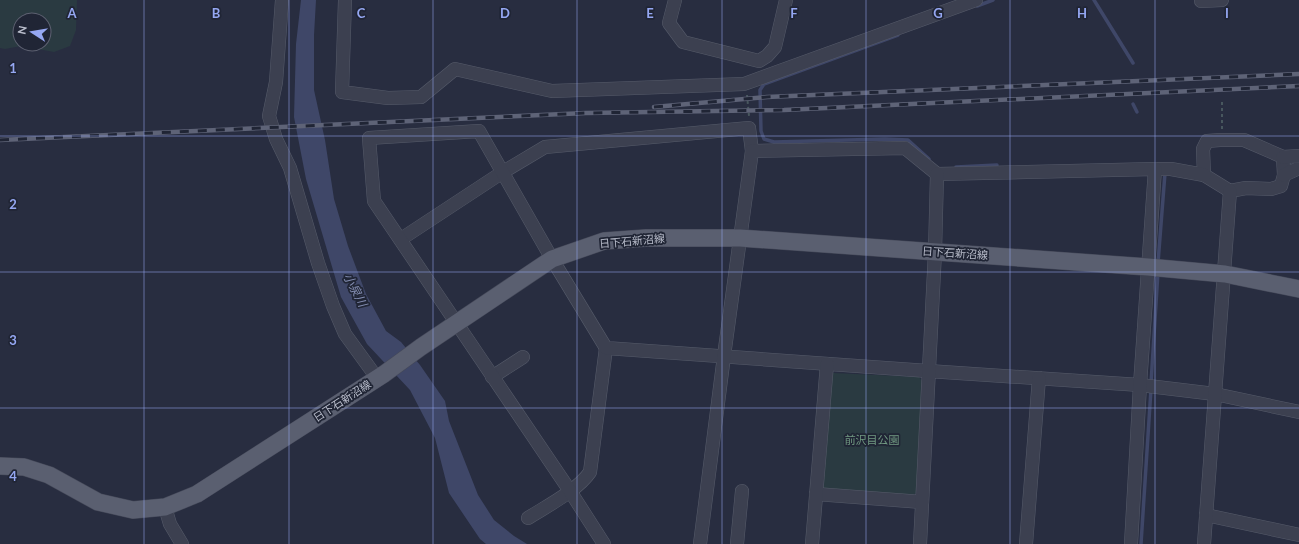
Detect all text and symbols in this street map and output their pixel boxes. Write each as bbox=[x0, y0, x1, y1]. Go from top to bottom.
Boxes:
text: A bbox=[66, 5, 77, 21]
text: B bbox=[212, 5, 221, 21]
text: C bbox=[357, 5, 366, 21]
text: D bbox=[500, 5, 510, 21]
text: E bbox=[646, 5, 654, 21]
text: F bbox=[790, 5, 798, 21]
text: G bbox=[933, 5, 943, 21]
text: H bbox=[1077, 5, 1087, 21]
text: I bbox=[1225, 5, 1229, 21]
north arrow bbox=[12, 12, 52, 52]
text: N bbox=[14, 24, 29, 35]
text: 1 bbox=[9, 60, 17, 76]
text: 2 bbox=[9, 196, 17, 212]
street label: 日下石新沼線 bbox=[599, 231, 665, 250]
street label: 日下石新沼線 bbox=[922, 244, 988, 261]
water label: 小泉川 bbox=[340, 270, 371, 311]
text: 3 bbox=[9, 332, 17, 348]
street label: 日下石新沼線 bbox=[311, 377, 373, 424]
park label: 前沢目公園 bbox=[845, 433, 900, 446]
text: 4 bbox=[9, 468, 17, 484]

